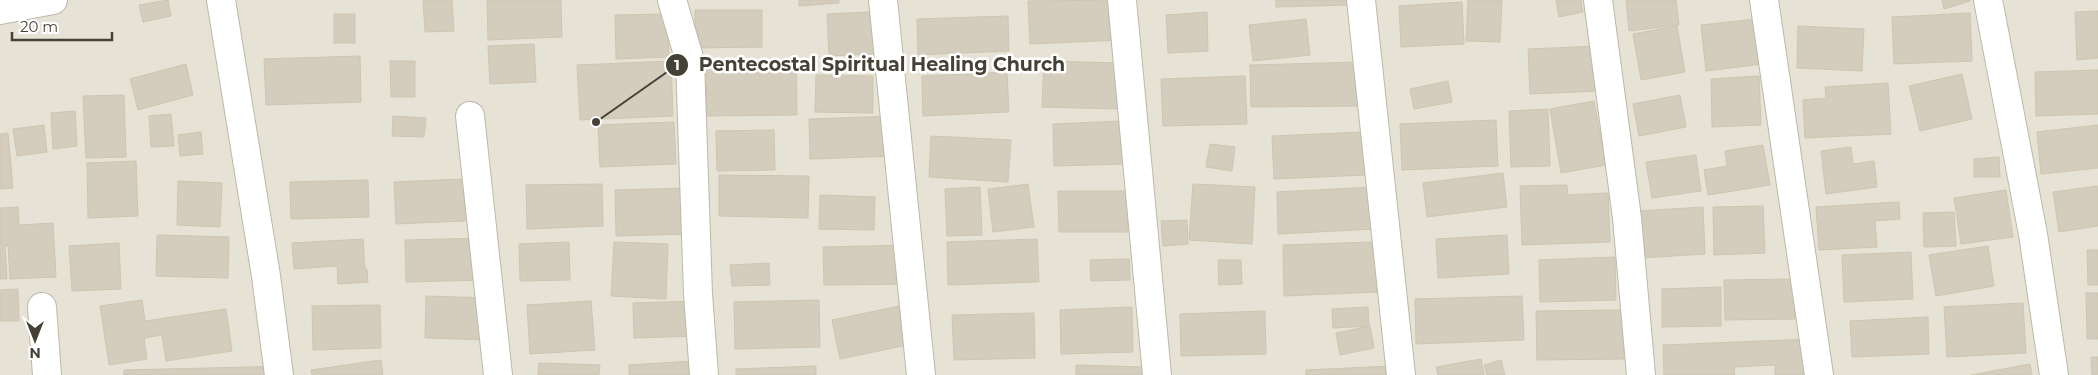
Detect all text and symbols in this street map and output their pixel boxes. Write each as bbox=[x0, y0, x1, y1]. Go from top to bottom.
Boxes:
scale bar bbox=[12, 10, 112, 42]
text: 20 m bbox=[20, 17, 58, 36]
callout: Pentecostal Spiritual Healing Church bbox=[664, 48, 1076, 82]
text: Pentecostal Spiritual Healing Church bbox=[699, 53, 1065, 76]
text: 1 bbox=[674, 55, 680, 74]
north arrow bbox=[10, 315, 60, 365]
text: N bbox=[29, 344, 41, 362]

